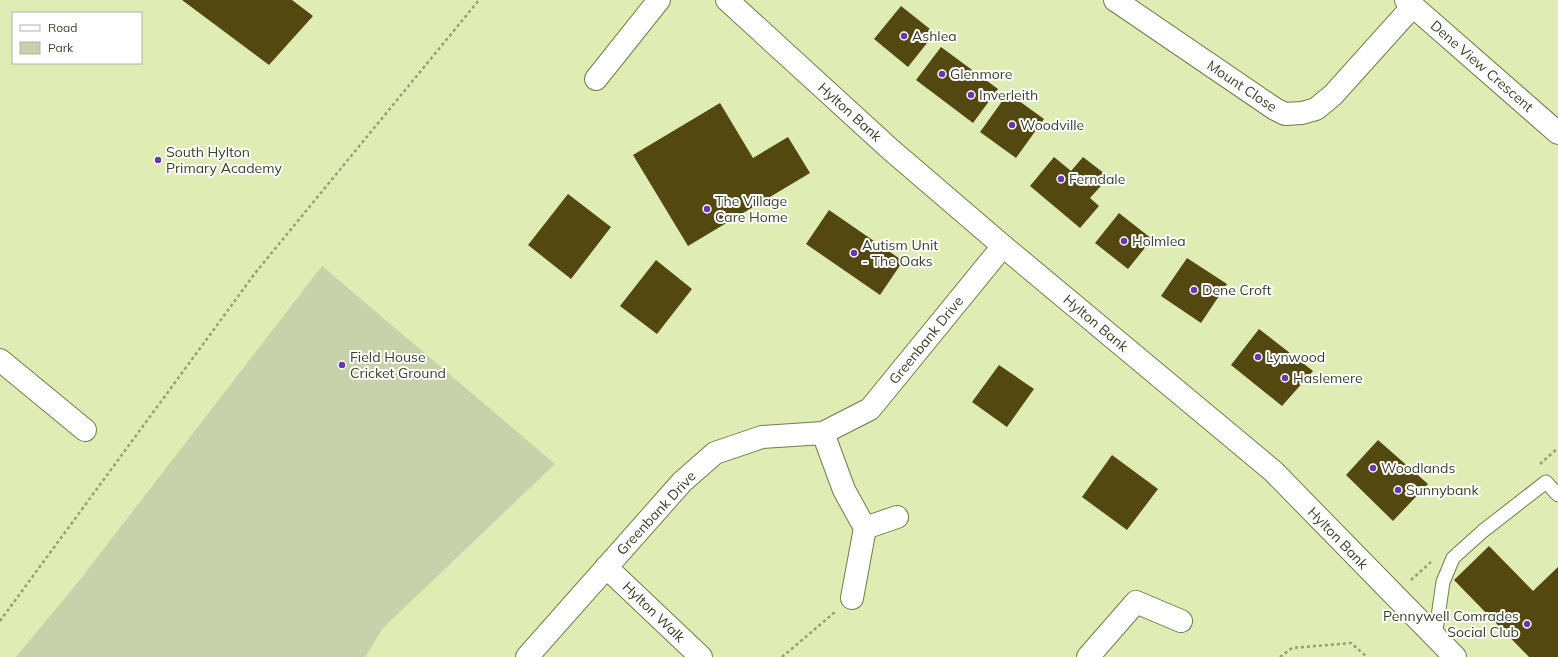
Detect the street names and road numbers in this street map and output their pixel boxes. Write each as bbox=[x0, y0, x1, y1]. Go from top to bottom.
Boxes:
street label: Dene View Crescent bbox=[1427, 16, 1537, 116]
street label: Mount Close bbox=[1204, 56, 1280, 116]
street label: Hylton Bank bbox=[814, 79, 886, 146]
street label: Hylton Bank bbox=[1060, 291, 1133, 356]
street label: Greenbank Drive bbox=[885, 292, 967, 388]
street label: Greenbank Drive bbox=[612, 467, 700, 559]
street label: Hylton Bank bbox=[1304, 503, 1373, 573]
street label: Hylton Walk bbox=[619, 578, 690, 647]

